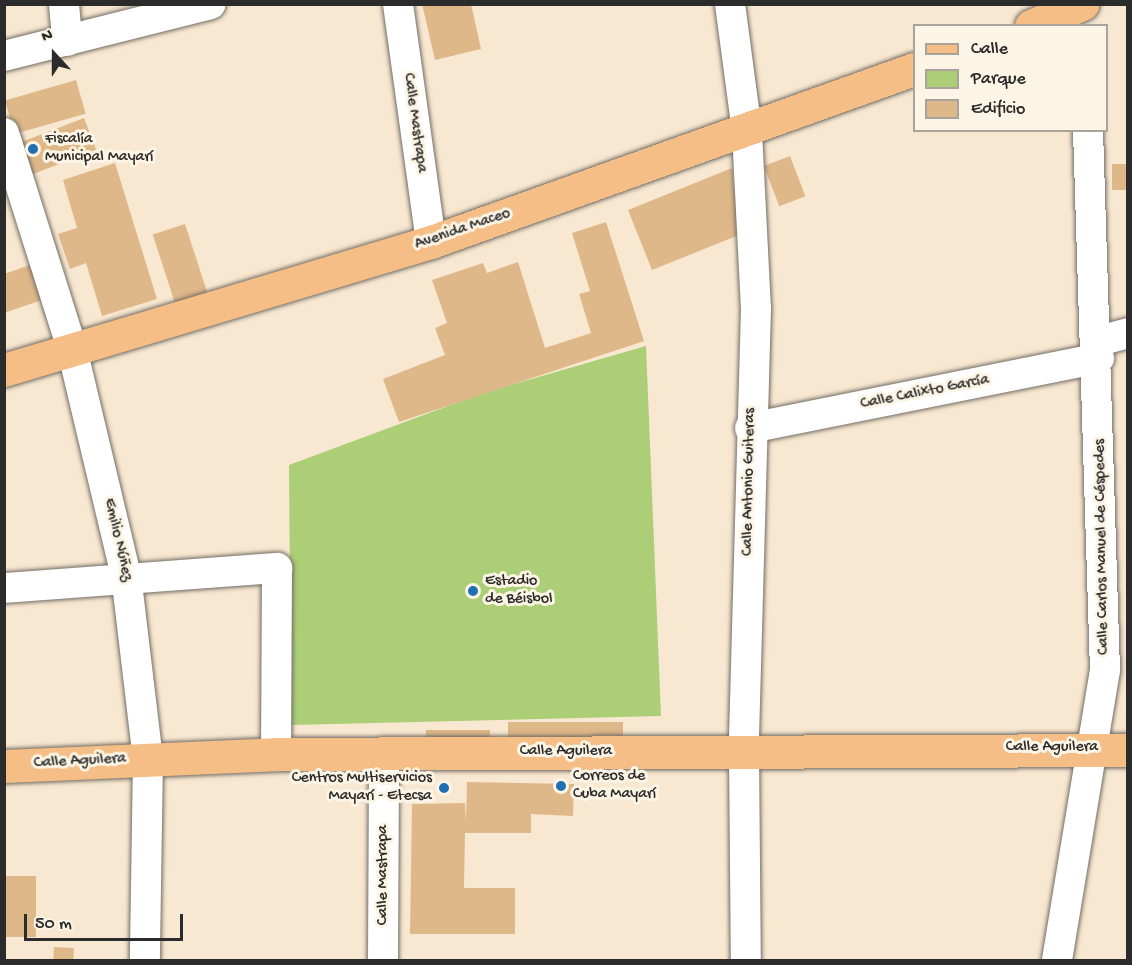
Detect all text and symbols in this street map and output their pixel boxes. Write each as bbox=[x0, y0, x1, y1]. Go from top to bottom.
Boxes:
north arrow bbox=[24, 24, 84, 84]
legend bbox=[913, 24, 1108, 132]
text: N bbox=[39, 26, 56, 47]
text: Calle bbox=[971, 39, 1008, 60]
text: Parque bbox=[971, 69, 1026, 90]
street label: Calle Mastrapa bbox=[398, 72, 430, 174]
text: Edificio bbox=[971, 99, 1025, 120]
place label: Fiscalía Municipal Mayarí bbox=[45, 130, 154, 168]
marker: Fiscalía Municipal Mayarí bbox=[26, 142, 40, 156]
street label: Avenida Maceo bbox=[413, 205, 513, 255]
street label: Calle Calixto García bbox=[859, 371, 991, 415]
street label: Calle Antonio Guiteras bbox=[739, 408, 761, 556]
street label: Calle Carlos Manuel de Céspedes bbox=[1092, 439, 1114, 655]
street label: Emilio Núñez bbox=[98, 497, 136, 583]
place label: Estadio de Béisbol bbox=[485, 572, 552, 610]
marker: Estadio de Béisbol bbox=[466, 584, 480, 598]
street label: Calle Aguilera bbox=[1006, 738, 1098, 758]
street label: Calle Aguilera bbox=[520, 742, 612, 762]
street label: Calle Aguilera bbox=[33, 750, 127, 774]
place label: Correos de Cuba Mayarí bbox=[573, 767, 656, 805]
place label: Centros Multiservicios Mayarí - Etecsa bbox=[292, 769, 432, 807]
marker: Correos de Cuba Mayarí bbox=[554, 779, 568, 793]
marker: Centros Multiservicios Mayarí - Etecsa bbox=[437, 781, 451, 795]
street label: Calle Mastrapa bbox=[374, 825, 394, 925]
scale bar bbox=[27, 902, 186, 940]
text: 50 m bbox=[35, 914, 72, 935]

